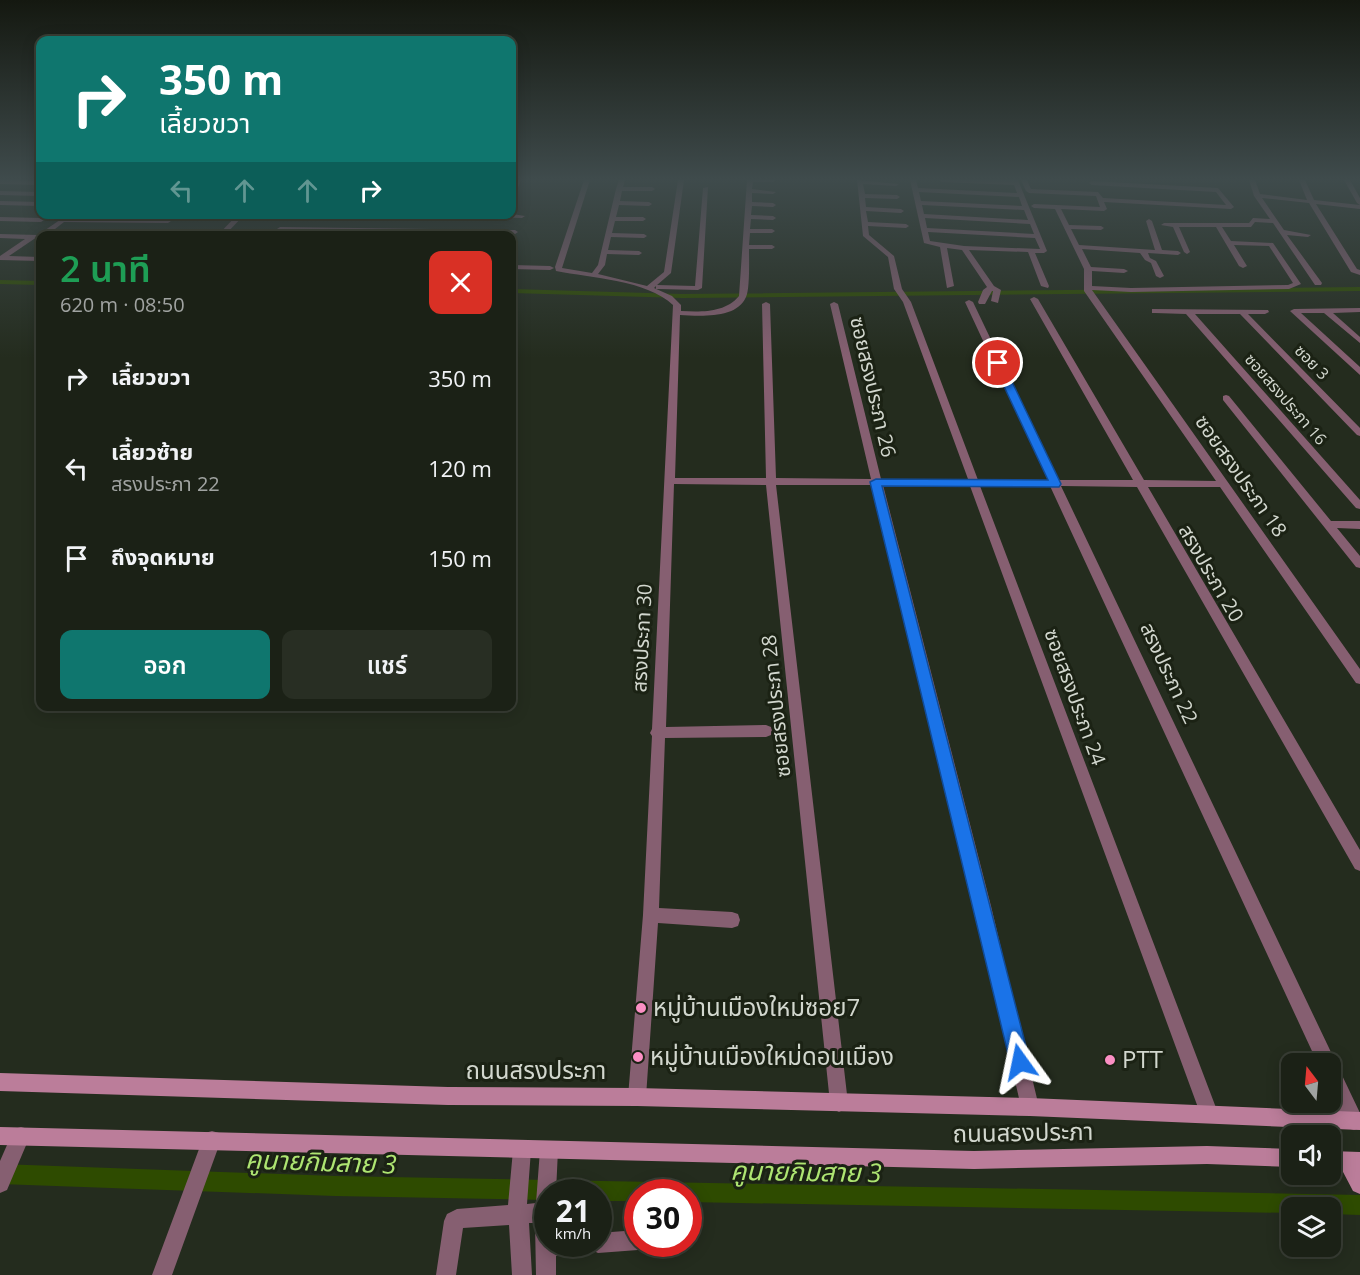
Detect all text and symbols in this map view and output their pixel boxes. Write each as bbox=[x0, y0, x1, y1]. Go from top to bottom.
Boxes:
text: 350 m bbox=[159, 50, 283, 107]
icon: right bbox=[60, 60, 138, 138]
text: เลี้ยวขวา bbox=[159, 104, 250, 141]
icon: left bbox=[165, 174, 198, 207]
icon: ahead bbox=[228, 174, 261, 207]
icon: ahead bbox=[291, 174, 324, 207]
icon: right bbox=[354, 174, 387, 207]
text: 2 นาที bbox=[60, 244, 151, 293]
button: close bbox=[429, 251, 492, 314]
text: 620 m · 08:50 bbox=[60, 291, 185, 318]
street label: ซอยสรงประภา 26 bbox=[844, 314, 903, 460]
pin bbox=[972, 337, 1023, 388]
street label: ซอย 3 bbox=[1290, 340, 1334, 384]
icon: arrive bbox=[981, 346, 1014, 379]
street label: ซอยสรงประภา 16 bbox=[1240, 349, 1332, 449]
text: เลี้ยวขวา bbox=[111, 361, 191, 391]
icon: right bbox=[60, 362, 93, 395]
text: 350 m bbox=[428, 363, 492, 393]
street label: ซอยสรงประภา 18 bbox=[1189, 409, 1294, 542]
text: เลี้ยวซ้าย bbox=[111, 436, 193, 466]
icon: left bbox=[60, 452, 93, 485]
text: 120 m bbox=[428, 453, 492, 483]
text: สรงประภา 22 bbox=[111, 470, 220, 497]
street label: สรงประภา 20 bbox=[1173, 519, 1250, 627]
text: ถึงจุดหมาย bbox=[111, 541, 215, 571]
icon: arrive bbox=[60, 542, 93, 575]
text: 150 m bbox=[428, 543, 492, 573]
street label: สรงประภา 30 bbox=[625, 583, 658, 693]
street label: สรงประภา 22 bbox=[1134, 618, 1205, 728]
street label: ซอยสรงประภา 24 bbox=[1038, 625, 1113, 769]
button: ออก bbox=[60, 630, 270, 699]
button: แชร์ bbox=[282, 630, 492, 699]
street label: ซอยสรงประภา 28 bbox=[755, 633, 796, 779]
place label: หมู่บ้านเมืองใหม่ซอย7 bbox=[653, 990, 860, 1023]
marker: หมู่บ้านเมืองใหม่ซอย7 bbox=[634, 1001, 648, 1015]
position arrow bbox=[988, 1030, 1052, 1094]
place label: หมู่บ้านเมืองใหม่ดอนเมือง bbox=[650, 1039, 894, 1072]
place label: PTT bbox=[1122, 1042, 1163, 1075]
marker: หมู่บ้านเมืองใหม่ดอนเมือง bbox=[631, 1050, 645, 1064]
street label: ถนนสรงประภา bbox=[466, 1053, 606, 1086]
marker: PTT bbox=[1103, 1053, 1117, 1067]
north arrow bbox=[1281, 1053, 1341, 1113]
map controls bbox=[1281, 1053, 1341, 1257]
street label: ถนนสรงประภา bbox=[952, 1114, 1094, 1149]
button: sound bbox=[1281, 1125, 1341, 1185]
water label: คูนายกิมสาย 3 bbox=[245, 1140, 397, 1182]
water label: คูนายกิมสาย 3 bbox=[730, 1152, 882, 1190]
speed limit sign: 30 bbox=[624, 1179, 702, 1257]
text: 21 bbox=[556, 1190, 590, 1231]
button: layers bbox=[1281, 1197, 1341, 1257]
text: km/h bbox=[555, 1223, 591, 1243]

